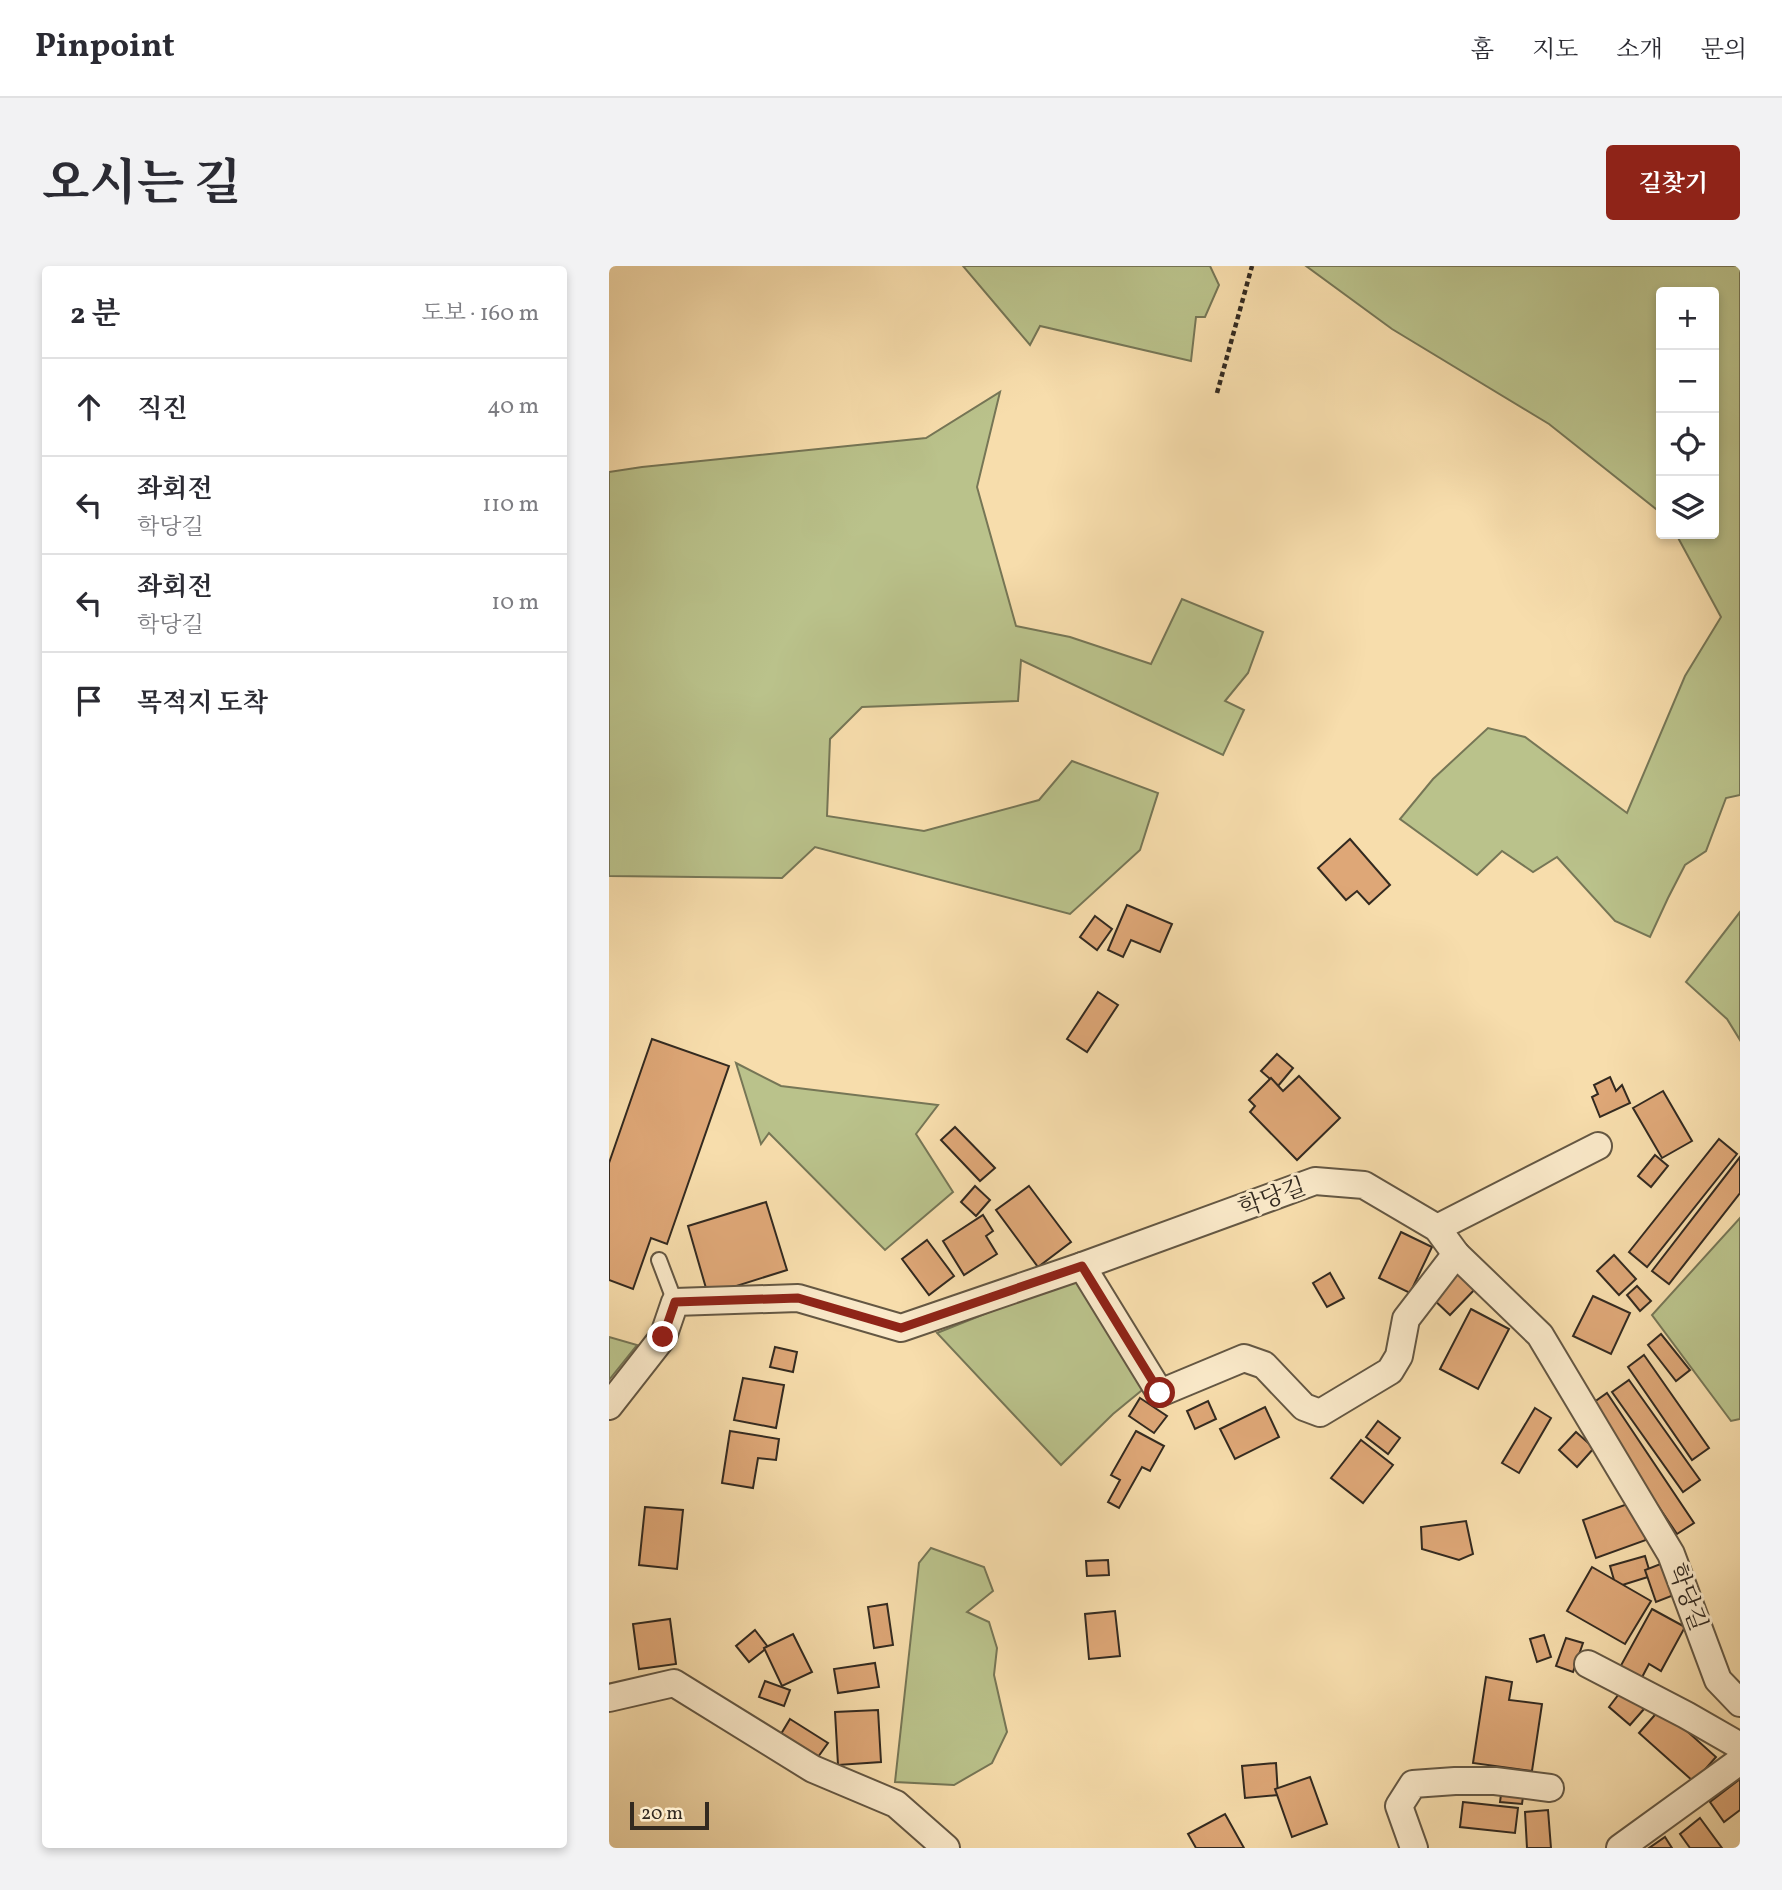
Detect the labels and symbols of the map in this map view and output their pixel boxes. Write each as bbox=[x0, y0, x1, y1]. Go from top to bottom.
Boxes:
street label: 학당길 bbox=[1234, 1171, 1311, 1227]
route end bbox=[647, 1321, 678, 1352]
route start bbox=[1144, 1377, 1175, 1408]
street label: 학당길 bbox=[1658, 1559, 1714, 1636]
scale bar bbox=[630, 1799, 709, 1831]

